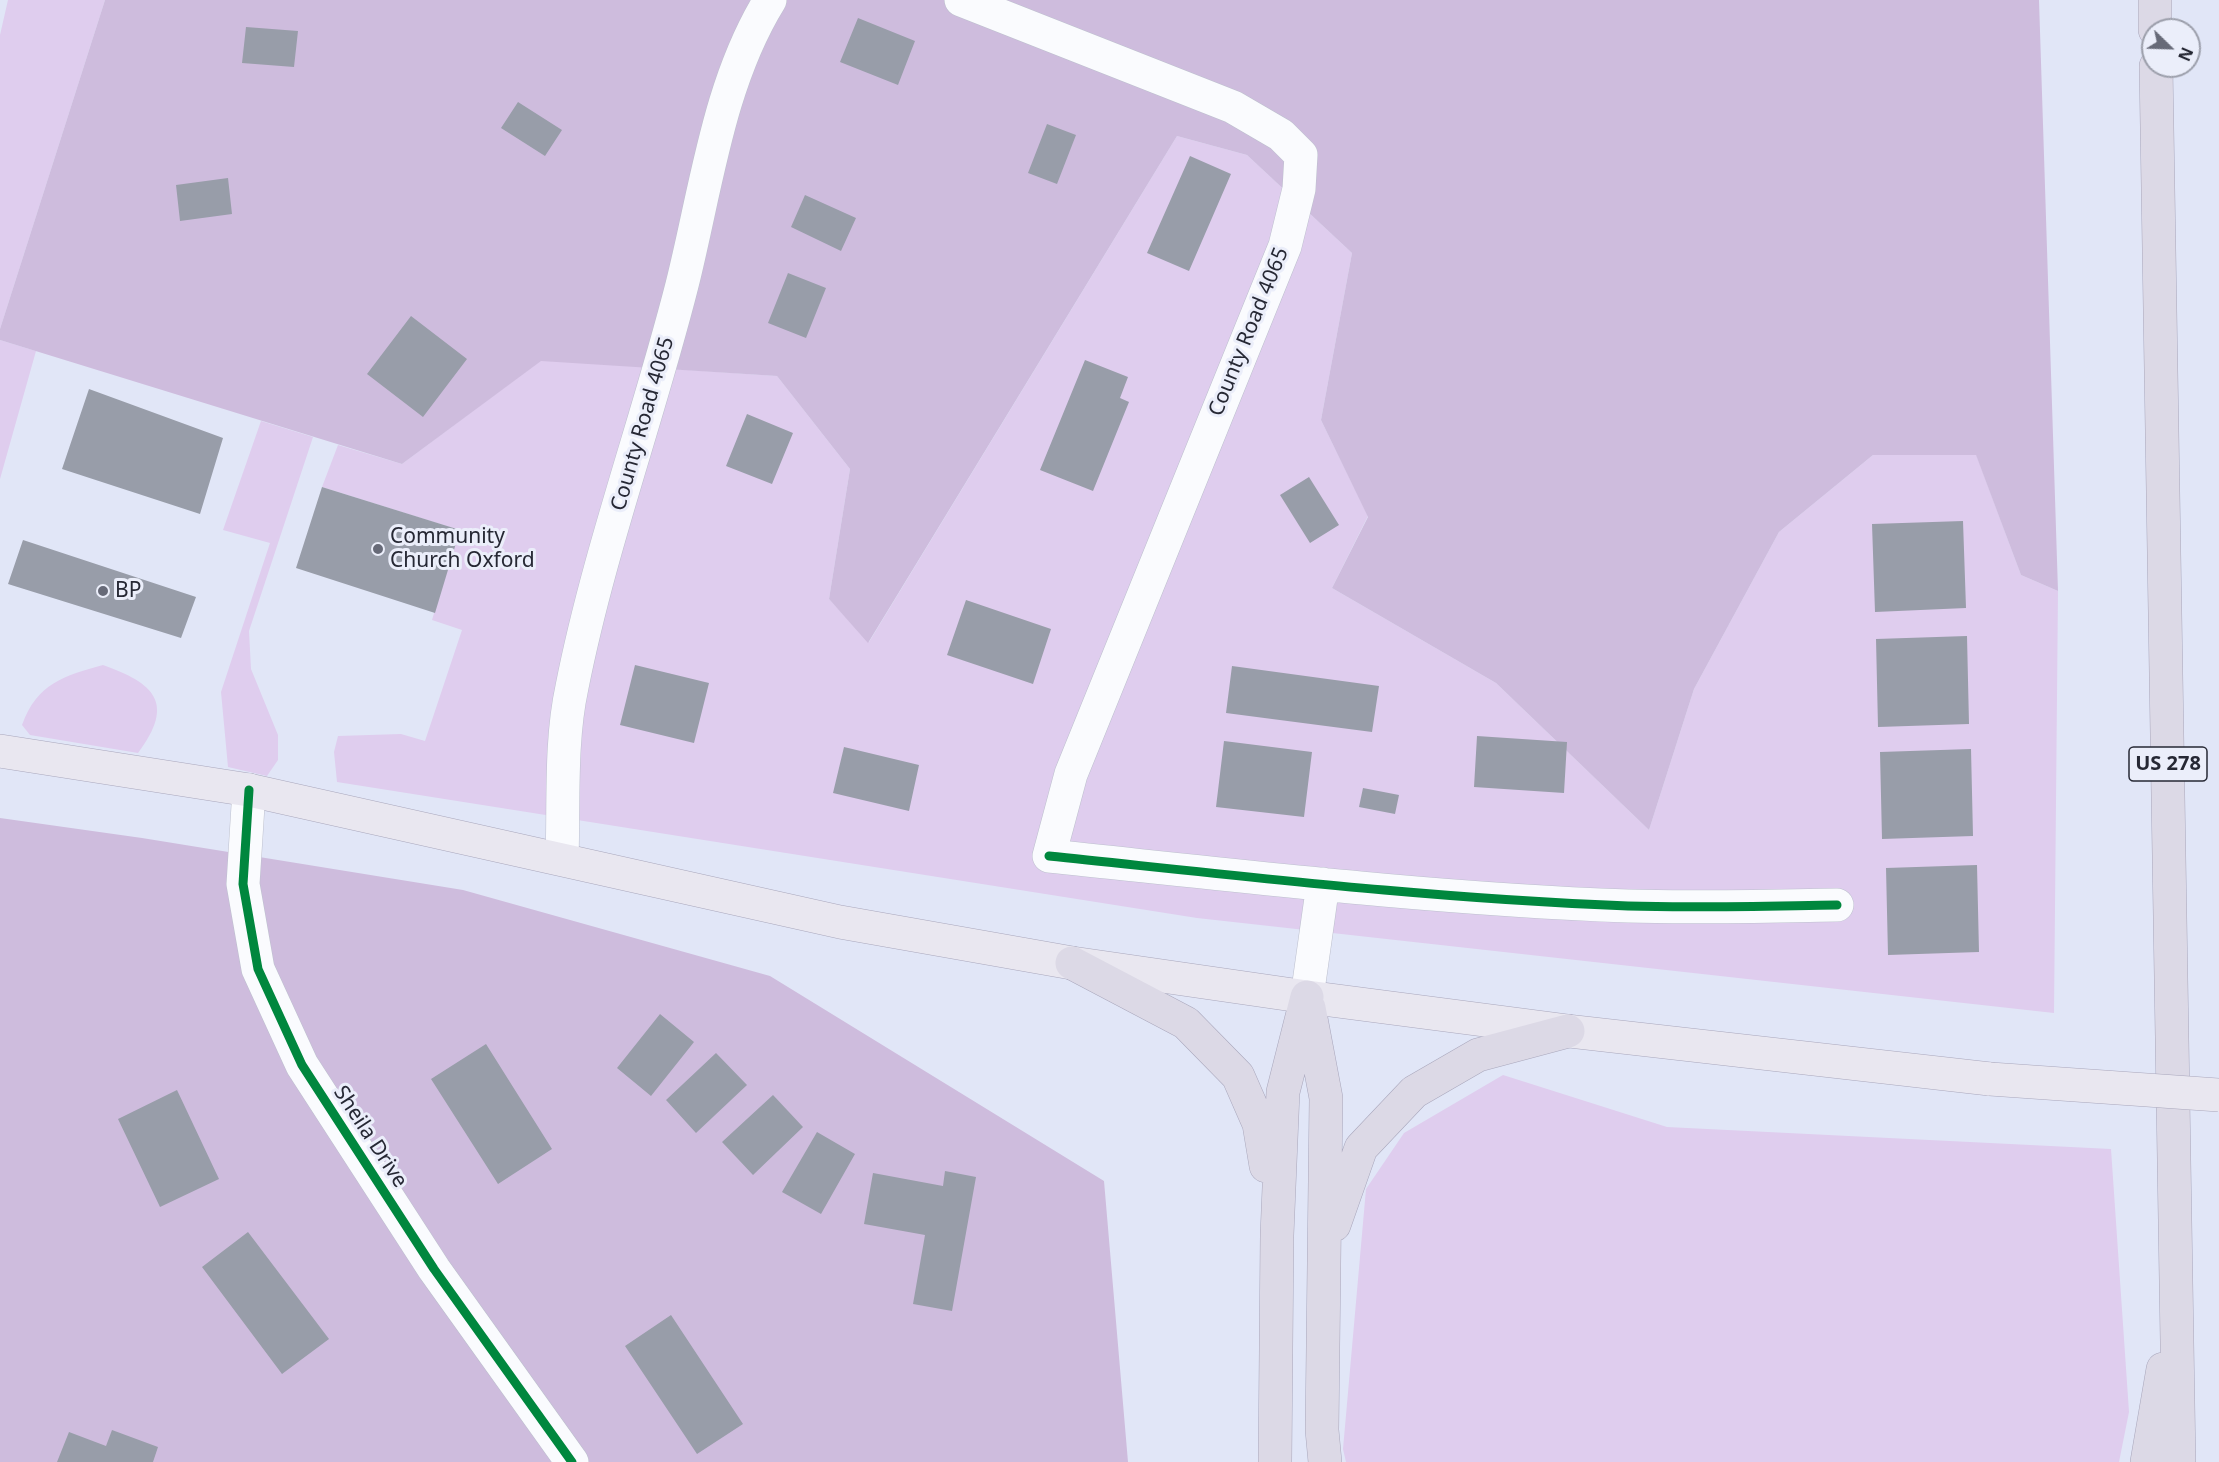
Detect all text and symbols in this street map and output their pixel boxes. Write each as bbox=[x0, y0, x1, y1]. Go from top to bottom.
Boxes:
north arrow bbox=[2141, 18, 2201, 78]
text: N bbox=[2173, 44, 2198, 65]
street label: County Road 4065 bbox=[1204, 244, 1294, 420]
street label: County Road 4065 bbox=[606, 334, 680, 514]
place label: Community Church Oxford bbox=[390, 524, 535, 574]
marker: Community Church Oxford bbox=[371, 542, 385, 556]
place label: BP bbox=[115, 578, 141, 604]
marker: BP bbox=[96, 584, 110, 598]
road number: US 278 bbox=[2129, 747, 2207, 781]
street label: Sheila Drive bbox=[328, 1081, 412, 1193]

